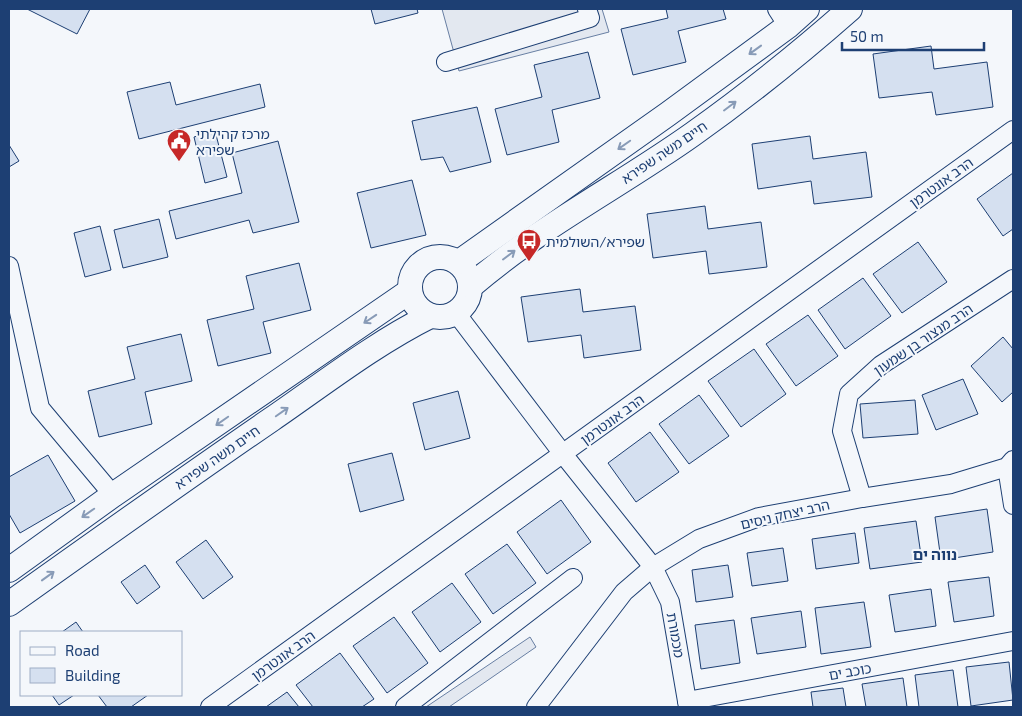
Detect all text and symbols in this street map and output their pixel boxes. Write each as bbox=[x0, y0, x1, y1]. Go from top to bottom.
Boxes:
scale bar bbox=[842, 20, 984, 52]
text: 50 m bbox=[850, 27, 884, 45]
one-way arrow bbox=[749, 44, 762, 55]
one-way arrow bbox=[723, 100, 736, 111]
street label: חיים משה שפירא bbox=[618, 117, 710, 187]
place label: מרכז קהילתי שפירא bbox=[196, 125, 270, 158]
public building icon: מרכז קהילתי שפירא bbox=[166, 128, 192, 162]
one-way arrow bbox=[617, 140, 631, 150]
street label: הרב אונטרמן bbox=[906, 153, 976, 211]
bus stop icon: שפירא/השולמית bbox=[516, 228, 542, 262]
place label: שפירא/השולמית bbox=[546, 233, 645, 250]
one-way arrow bbox=[502, 250, 515, 261]
street label: הרב מנצור בן שמעון bbox=[870, 300, 976, 378]
one-way arrow bbox=[363, 314, 377, 324]
street label: הרב אונטרמן bbox=[577, 390, 647, 448]
one-way arrow bbox=[275, 407, 289, 417]
one-way arrow bbox=[215, 416, 229, 426]
street label: חיים משה שפירא bbox=[171, 421, 263, 493]
street label: הרב יצחק ניסים bbox=[739, 495, 831, 533]
one-way arrow bbox=[81, 508, 95, 518]
district label: נווה ים bbox=[913, 545, 957, 563]
one-way arrow bbox=[41, 571, 55, 581]
street label: מכמורת bbox=[664, 611, 688, 659]
street label: הרב אונטרמן bbox=[248, 626, 318, 684]
legend bbox=[20, 631, 182, 696]
text: Road bbox=[65, 641, 100, 659]
street label: כוכב ים bbox=[827, 659, 873, 683]
text: Building bbox=[65, 666, 121, 684]

